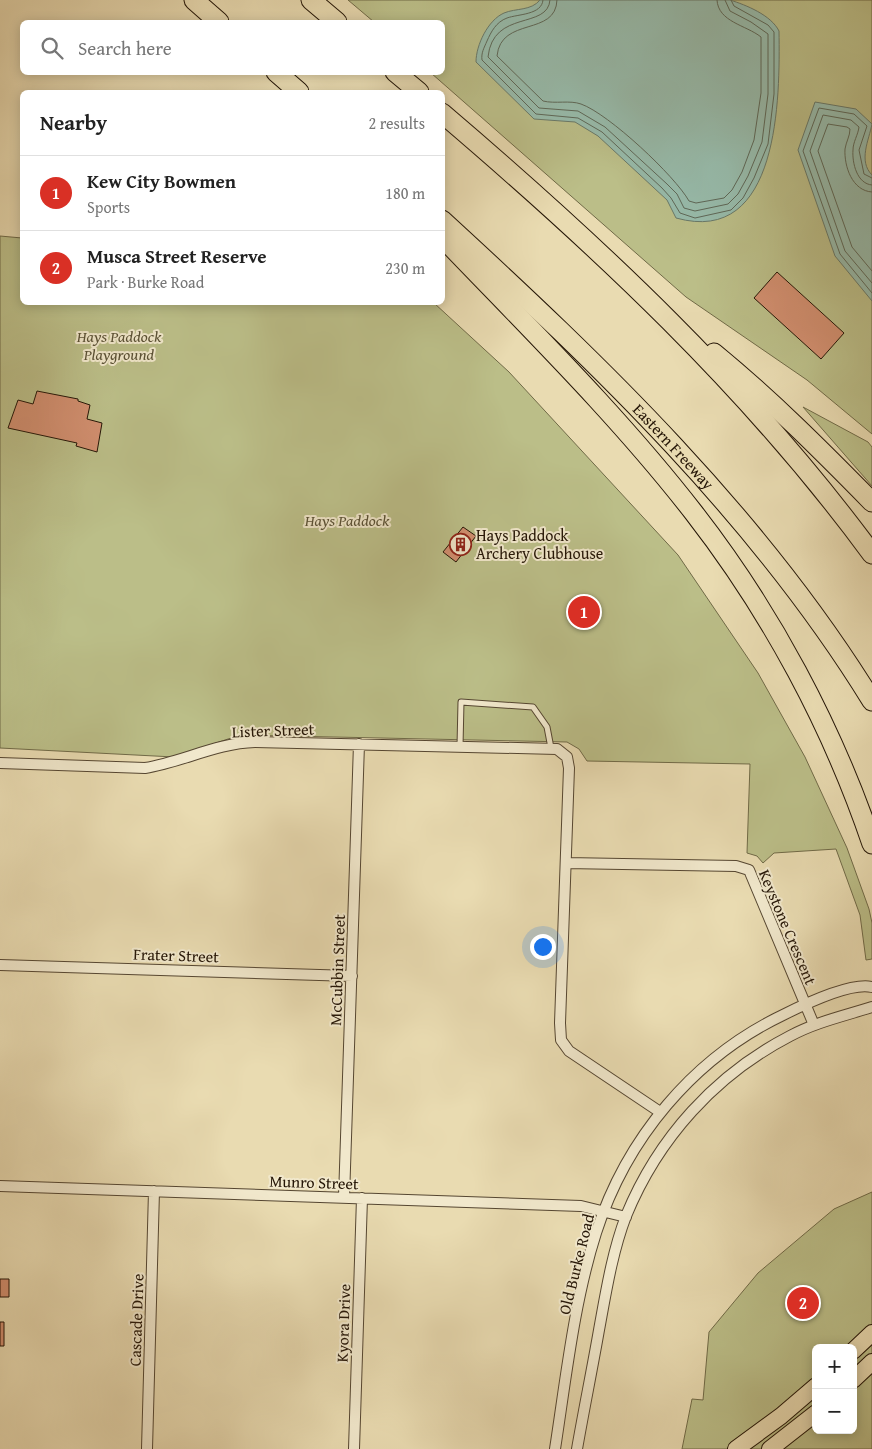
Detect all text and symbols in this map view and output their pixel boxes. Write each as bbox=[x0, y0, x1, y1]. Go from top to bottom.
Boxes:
search box bbox=[20, 20, 445, 75]
icon: search bbox=[38, 34, 66, 62]
text: Search here bbox=[78, 34, 172, 62]
text: Nearby bbox=[40, 107, 107, 138]
text: 2 results bbox=[368, 111, 425, 135]
text: Kew City Bowmen bbox=[87, 167, 236, 195]
text: 1 bbox=[52, 181, 60, 205]
text: 180 m bbox=[385, 181, 425, 205]
text: Sports bbox=[87, 195, 130, 219]
text: Musca Street Reserve bbox=[87, 242, 267, 270]
text: 2 bbox=[52, 256, 60, 280]
text: 230 m bbox=[385, 256, 425, 280]
text: Park · Burke Road bbox=[87, 270, 204, 294]
park label: Hays Paddock Playground bbox=[76, 324, 162, 366]
street label: Eastern Freeway bbox=[627, 398, 720, 495]
park label: Hays Paddock bbox=[304, 508, 390, 532]
place label: Hays Paddock Archery Clubhouse bbox=[476, 523, 603, 565]
building icon: Hays Paddock Archery Clubhouse bbox=[448, 532, 472, 556]
pin: 1 bbox=[568, 593, 600, 631]
street label: Lister Street bbox=[231, 717, 315, 743]
street label: Keystone Crescent bbox=[753, 866, 823, 989]
street label: McCubbin Street bbox=[323, 913, 351, 1026]
your location bbox=[530, 934, 556, 960]
street label: Frater Street bbox=[133, 942, 220, 968]
street label: Munro Street bbox=[269, 1168, 359, 1196]
street label: Old Burke Road bbox=[552, 1211, 600, 1317]
street label: Cascade Drive bbox=[122, 1273, 150, 1367]
street label: Kyora Drive bbox=[330, 1283, 356, 1363]
pin: 2 bbox=[787, 1284, 819, 1322]
map controls bbox=[812, 1344, 857, 1434]
button: + bbox=[812, 1344, 857, 1389]
button: − bbox=[812, 1389, 857, 1434]

